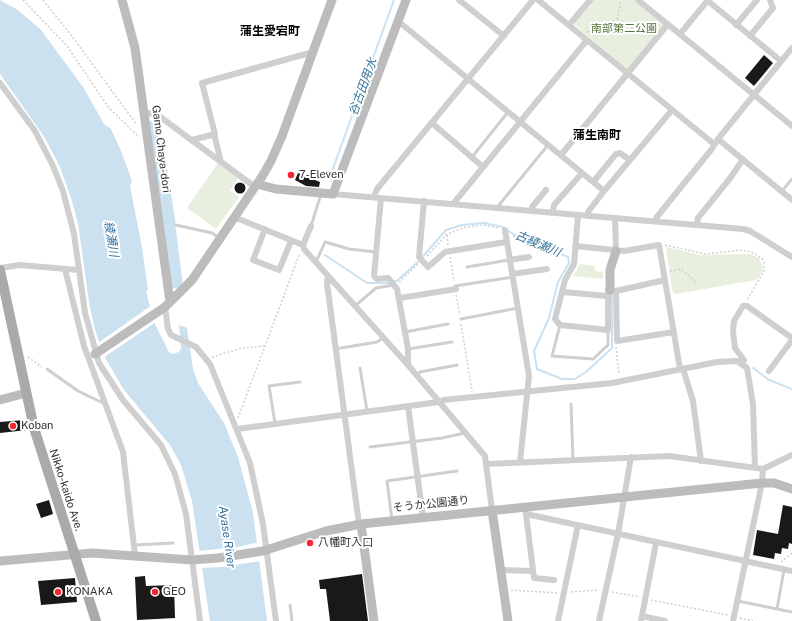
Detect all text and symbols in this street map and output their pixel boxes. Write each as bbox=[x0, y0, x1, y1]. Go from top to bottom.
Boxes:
park label: 南部第二公園 bbox=[591, 22, 657, 36]
district label: 蒲生愛宕町 bbox=[240, 24, 300, 38]
water label: 谷古田用水 bbox=[346, 56, 380, 118]
street label: Gamo Chaya-dori bbox=[149, 104, 173, 194]
district label: 蒲生南町 bbox=[573, 128, 621, 142]
place label: 7-Eleven bbox=[299, 168, 344, 182]
marker: 7-Eleven bbox=[286, 170, 296, 180]
water label: 綾瀬川 bbox=[101, 220, 121, 258]
water label: 古綾瀬川 bbox=[513, 228, 563, 260]
place label: Koban bbox=[21, 419, 53, 433]
marker: Koban bbox=[8, 421, 18, 431]
street label: Nikko-kaido Ave. bbox=[47, 447, 85, 533]
street label: そうか公園通り bbox=[392, 493, 470, 515]
water label: Ayase River bbox=[216, 505, 238, 569]
place label: 八幡町入口 bbox=[318, 536, 373, 550]
marker: 八幡町入口 bbox=[305, 538, 315, 548]
place label: KONAKA bbox=[66, 585, 113, 599]
place label: GEO bbox=[163, 585, 186, 599]
marker: KONAKA bbox=[53, 587, 63, 597]
marker: GEO bbox=[150, 587, 160, 597]

